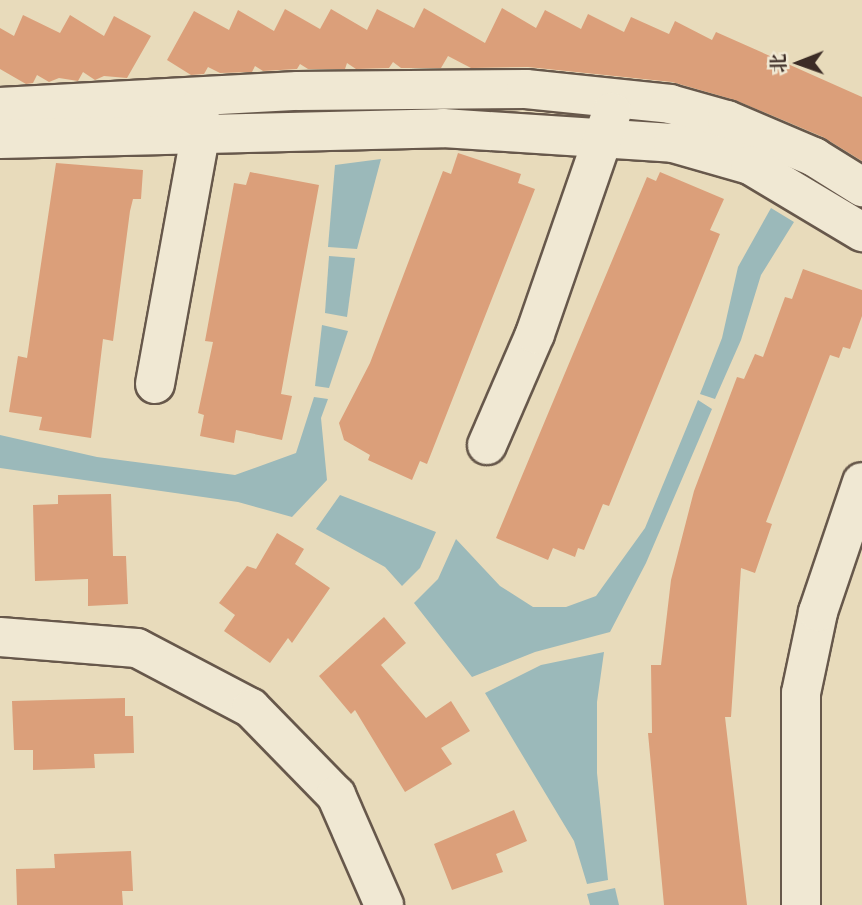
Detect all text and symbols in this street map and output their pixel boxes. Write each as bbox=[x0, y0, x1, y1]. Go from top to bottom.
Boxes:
north arrow bbox=[764, 28, 834, 98]
text: 北 bbox=[764, 54, 792, 73]

